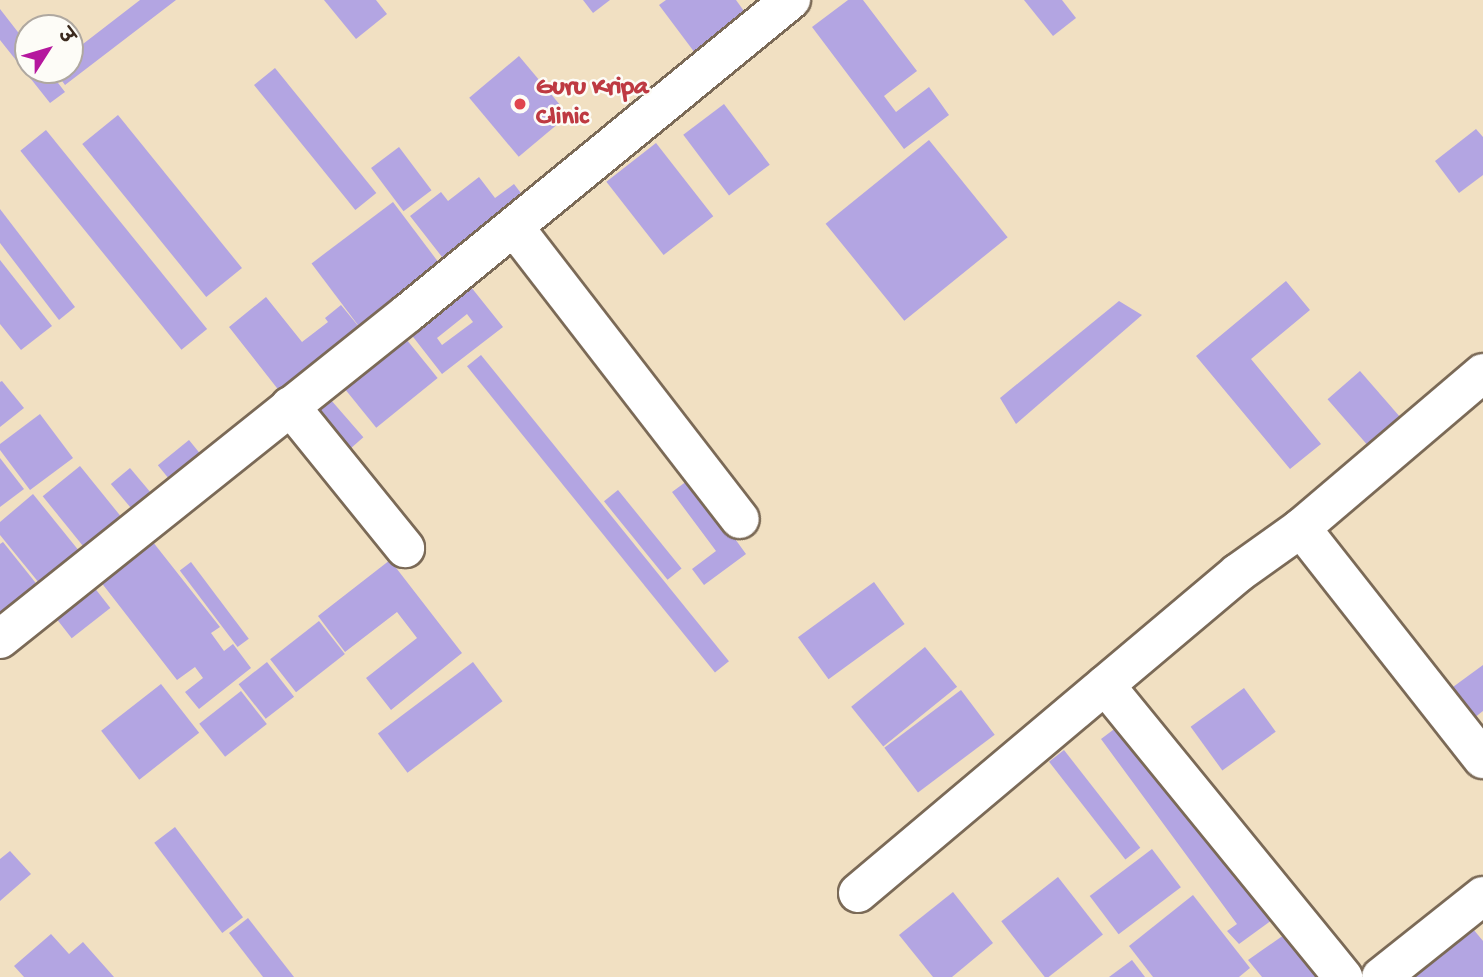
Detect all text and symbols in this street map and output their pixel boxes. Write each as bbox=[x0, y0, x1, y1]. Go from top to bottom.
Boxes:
north arrow bbox=[14, 14, 84, 84]
text: उ bbox=[52, 25, 78, 49]
place label: Guru Kripa Clinic bbox=[536, 73, 649, 134]
marker: Guru Kripa Clinic bbox=[510, 94, 530, 114]

